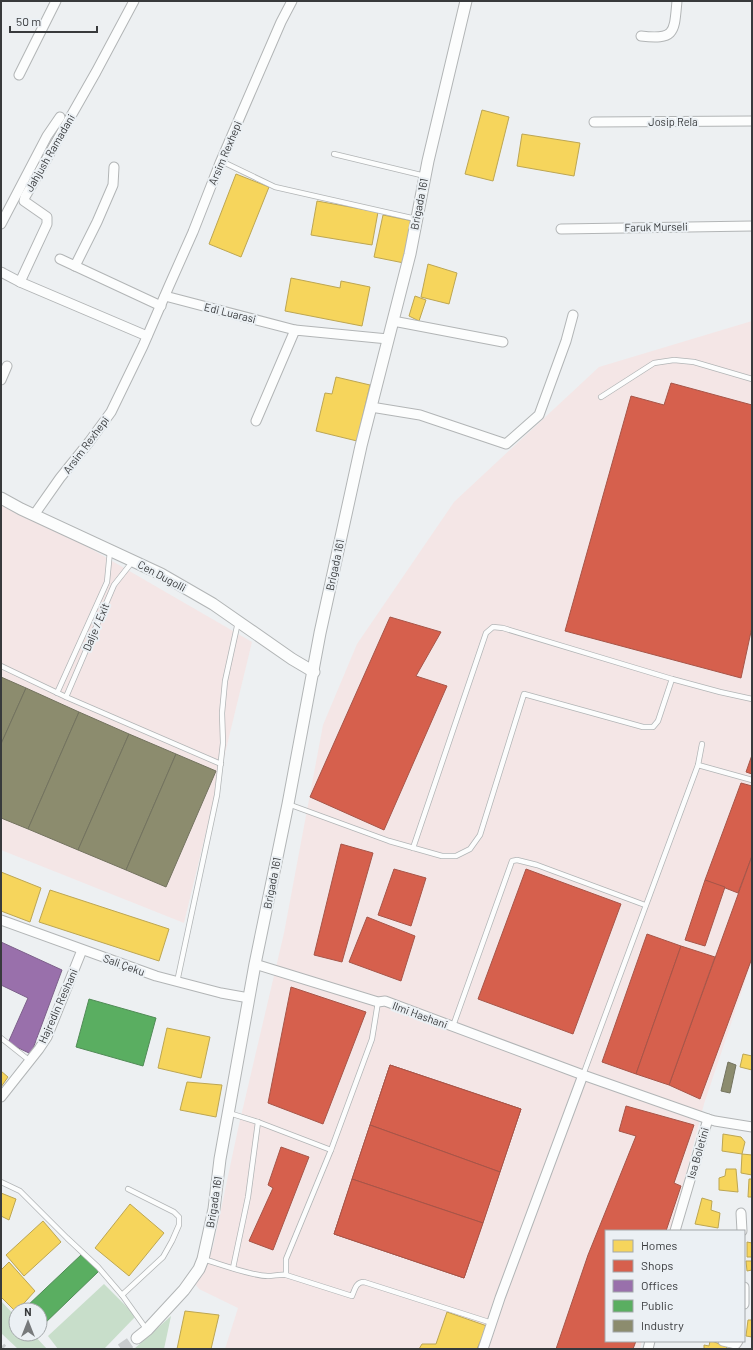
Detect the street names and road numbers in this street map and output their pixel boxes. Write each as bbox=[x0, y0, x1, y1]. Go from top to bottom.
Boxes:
street label: Jahjush Ramadani bbox=[22, 112, 77, 194]
street label: Josip Rela bbox=[648, 115, 698, 128]
street label: Arsim Rexhepi bbox=[205, 119, 244, 187]
street label: Brigada 161 bbox=[407, 177, 430, 231]
street label: Faruk Murseli bbox=[624, 219, 688, 234]
street label: Edi Luarasi bbox=[203, 300, 258, 325]
street label: Arsim Rexhepi bbox=[60, 413, 111, 476]
street label: Brigada 161 bbox=[323, 538, 346, 592]
street label: Cen Dugolli bbox=[136, 557, 189, 594]
street label: Dalje / Exit bbox=[80, 601, 111, 653]
street label: Brigada 161 bbox=[260, 856, 283, 910]
street label: Sali Çeku bbox=[102, 951, 147, 978]
street label: Hajredin Reshani bbox=[35, 966, 80, 1045]
street label: Ilmi Hashani bbox=[391, 999, 450, 1031]
street label: Isa Boletini bbox=[684, 1126, 711, 1180]
street label: Brigada 161 bbox=[203, 1175, 224, 1229]

